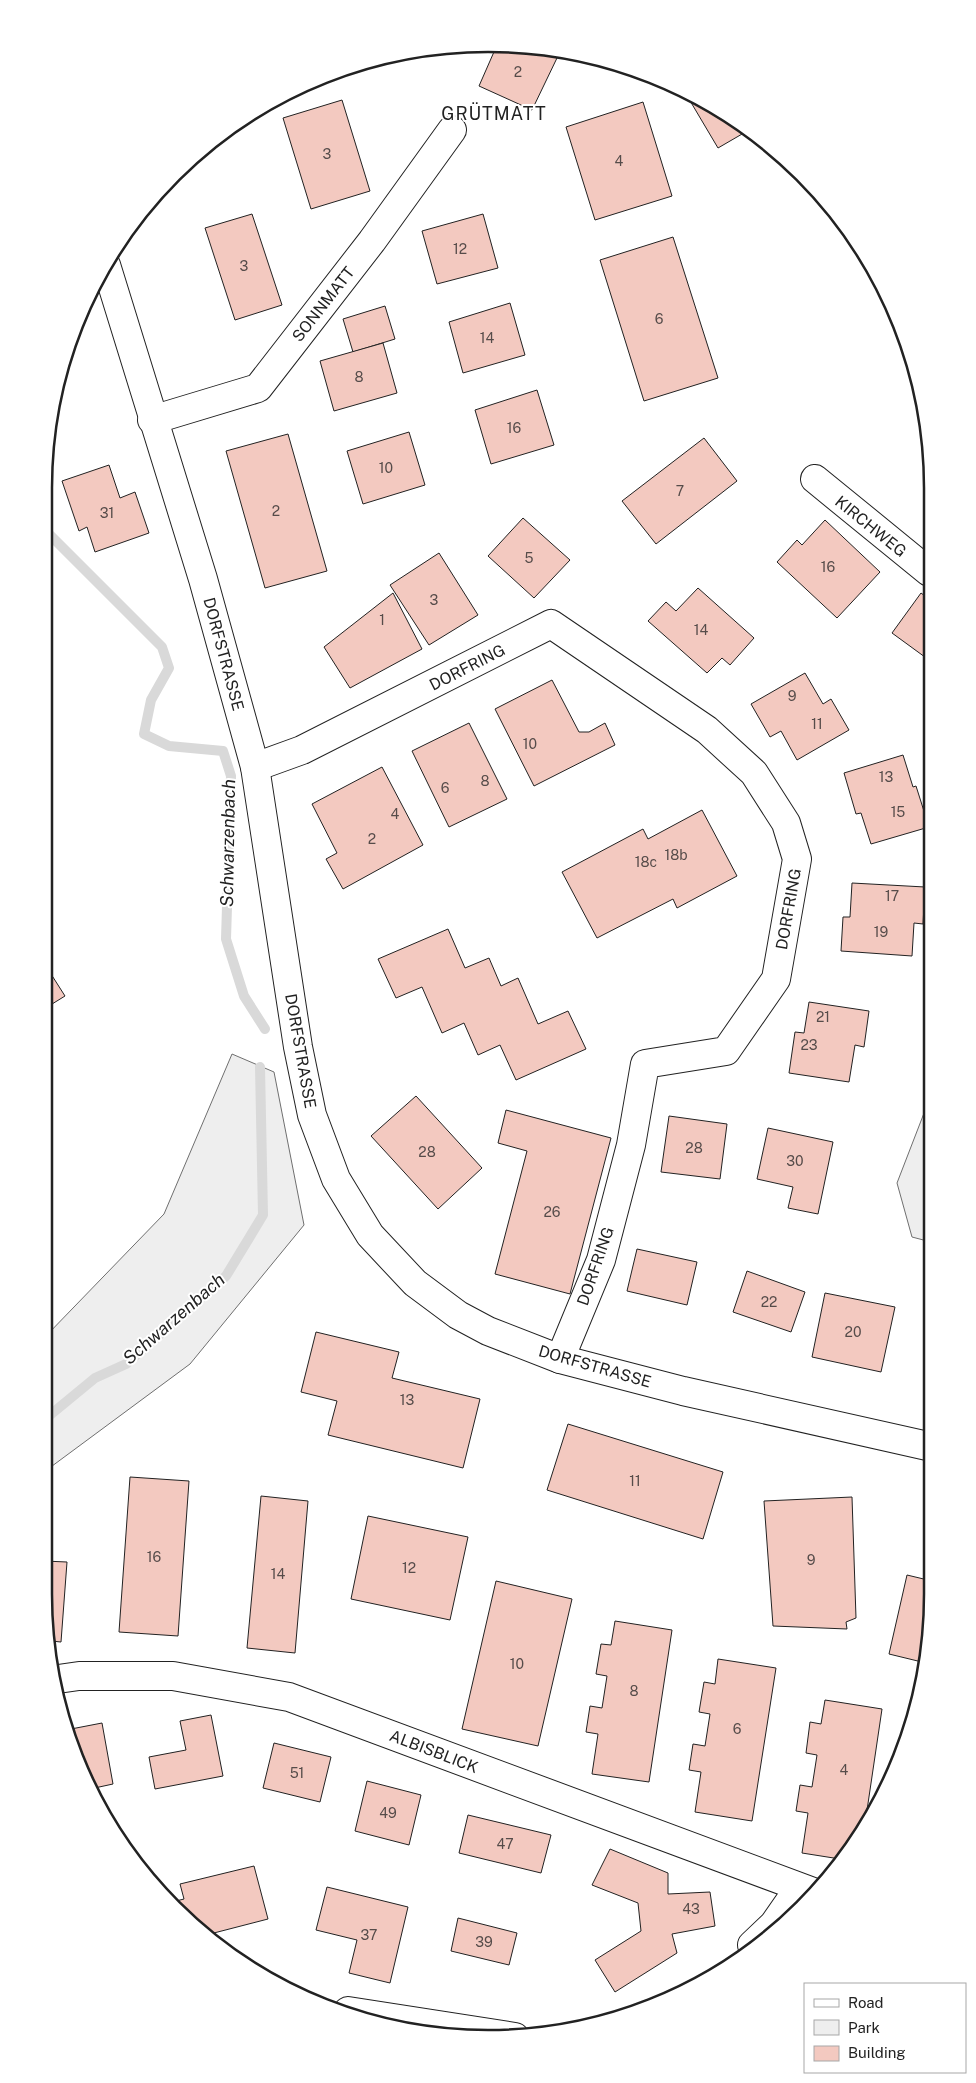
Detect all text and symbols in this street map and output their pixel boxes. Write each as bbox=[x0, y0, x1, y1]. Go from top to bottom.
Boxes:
house number: 2 bbox=[514, 64, 522, 80]
district label: GRÜTMATT bbox=[441, 102, 547, 124]
house number: 3 bbox=[323, 146, 332, 162]
house number: 4 bbox=[615, 153, 624, 169]
house number: 12 bbox=[453, 241, 467, 257]
house number: 3 bbox=[240, 258, 249, 274]
street label: SONNMATT bbox=[288, 263, 359, 346]
house number: 6 bbox=[655, 311, 664, 327]
house number: 14 bbox=[480, 330, 494, 346]
house number: 8 bbox=[354, 369, 364, 385]
house number: 16 bbox=[507, 420, 521, 436]
house number: 10 bbox=[379, 460, 393, 476]
house number: 7 bbox=[676, 483, 684, 499]
street label: KIRCHWEG bbox=[831, 492, 910, 561]
house number: 2 bbox=[272, 503, 280, 519]
house number: 31 bbox=[100, 505, 114, 521]
house number: 5 bbox=[525, 550, 534, 566]
house number: 16 bbox=[821, 559, 835, 575]
house number: 3 bbox=[430, 592, 439, 608]
street label: DORFSTRASSE bbox=[199, 595, 248, 713]
house number: 1 bbox=[379, 612, 385, 628]
house number: 14 bbox=[694, 622, 708, 638]
street label: DORFRING bbox=[426, 640, 508, 695]
house number: 9 bbox=[788, 688, 797, 704]
house number: 11 bbox=[811, 716, 823, 732]
house number: 10 bbox=[523, 736, 537, 752]
house number: 13 bbox=[879, 769, 893, 785]
house number: 8 bbox=[480, 773, 490, 789]
water label: Schwarzenbach bbox=[216, 779, 239, 907]
house number: 6 bbox=[441, 780, 450, 796]
house number: 15 bbox=[891, 804, 905, 820]
house number: 4 bbox=[391, 806, 400, 822]
house number: 2 bbox=[368, 831, 376, 847]
house number: 18b bbox=[664, 847, 688, 863]
house number: 18c bbox=[635, 854, 657, 870]
street label: DORFRING bbox=[772, 867, 805, 951]
house number: 17 bbox=[885, 888, 899, 904]
house number: 19 bbox=[874, 924, 888, 940]
street label: DORFSTRASSE bbox=[281, 992, 320, 1110]
house number: 21 bbox=[816, 1009, 830, 1025]
house number: 23 bbox=[800, 1037, 818, 1053]
house number: 28 bbox=[685, 1140, 703, 1156]
house number: 28 bbox=[418, 1144, 436, 1160]
house number: 30 bbox=[786, 1153, 804, 1169]
house number: 26 bbox=[543, 1204, 561, 1220]
street label: DORFRING bbox=[573, 1224, 618, 1308]
water label: Schwarzenbach bbox=[118, 1269, 229, 1369]
house number: 22 bbox=[761, 1294, 777, 1310]
house number: 20 bbox=[845, 1324, 861, 1340]
street label: DORFSTRASSE bbox=[536, 1341, 653, 1392]
house number: 13 bbox=[400, 1392, 414, 1408]
house number: 11 bbox=[629, 1473, 641, 1489]
house number: 16 bbox=[147, 1549, 161, 1565]
house number: 9 bbox=[807, 1552, 816, 1568]
house number: 12 bbox=[402, 1560, 416, 1576]
house number: 14 bbox=[271, 1566, 285, 1582]
house number: 10 bbox=[510, 1656, 524, 1672]
house number: 8 bbox=[629, 1683, 639, 1699]
house number: 6 bbox=[733, 1721, 742, 1737]
street label: ALBISBLICK bbox=[387, 1726, 481, 1777]
house number: 4 bbox=[840, 1762, 849, 1778]
house number: 51 bbox=[290, 1765, 304, 1781]
house number: 49 bbox=[379, 1805, 397, 1821]
house number: 47 bbox=[496, 1836, 514, 1852]
house number: 43 bbox=[682, 1901, 700, 1917]
house number: 37 bbox=[361, 1927, 377, 1943]
house number: 39 bbox=[475, 1934, 493, 1950]
legend bbox=[804, 1983, 966, 2073]
text: Road bbox=[848, 1994, 884, 2011]
text: Park bbox=[848, 2019, 880, 2036]
text: Building bbox=[848, 2044, 906, 2061]

